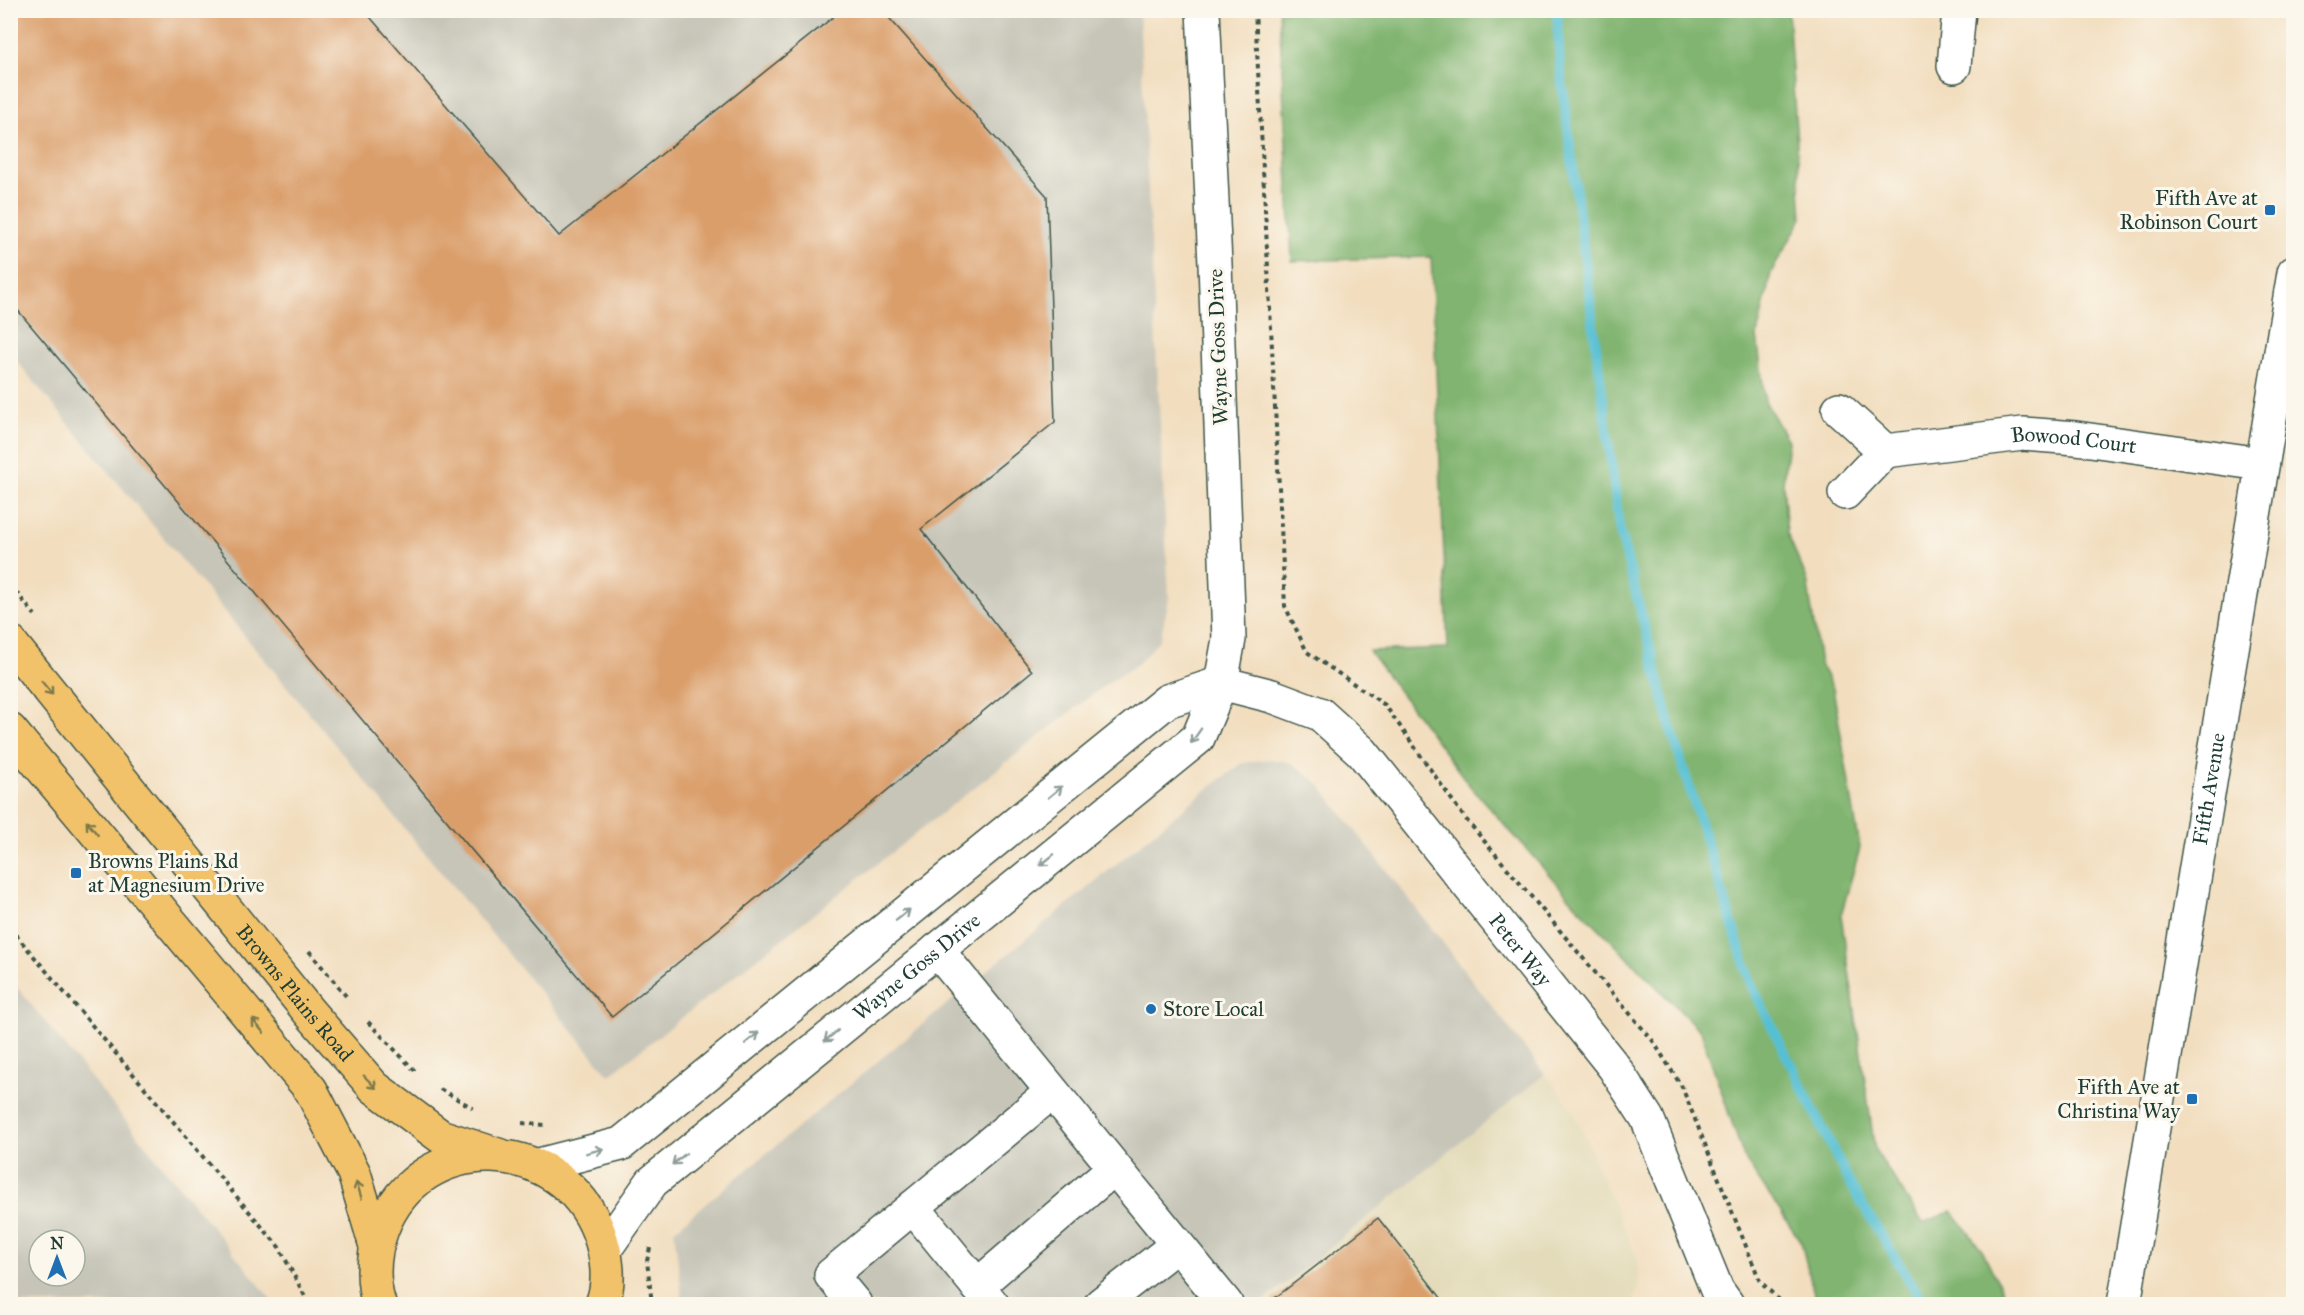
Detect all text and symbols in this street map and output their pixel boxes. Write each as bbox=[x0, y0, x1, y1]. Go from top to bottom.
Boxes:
place label: Fifth Ave at Robinson Court bbox=[2120, 185, 2259, 235]
marker: Fifth Ave at Robinson Court bbox=[2263, 203, 2277, 217]
street label: Wayne Goss Drive bbox=[1202, 268, 1234, 426]
street label: Bowood Court bbox=[2009, 421, 2139, 459]
one-way arrow bbox=[41, 680, 54, 696]
one-way arrow bbox=[1190, 727, 1203, 744]
street label: Fifth Avenue bbox=[2187, 731, 2231, 847]
one-way arrow bbox=[1046, 786, 1062, 799]
one-way arrow bbox=[86, 820, 99, 836]
place label: Browns Plains Rd at Magnesium Drive bbox=[88, 848, 265, 898]
one-way arrow bbox=[1040, 854, 1056, 867]
marker: Browns Plains Rd at Magnesium Drive bbox=[69, 866, 83, 880]
street label: Wayne Goss Drive bbox=[848, 907, 986, 1026]
street label: Peter Way bbox=[1483, 908, 1558, 993]
one-way arrow bbox=[895, 909, 911, 922]
street label: Browns Plains Road bbox=[230, 919, 359, 1067]
place label: Store Local bbox=[1163, 996, 1264, 1022]
marker: Store Local bbox=[1144, 1002, 1158, 1016]
one-way arrow bbox=[251, 1018, 264, 1034]
one-way arrow bbox=[823, 1030, 839, 1043]
one-way arrow bbox=[744, 1032, 760, 1045]
place label: Fifth Ave at Christina Way bbox=[2057, 1074, 2181, 1124]
one-way arrow bbox=[363, 1075, 378, 1090]
marker: Fifth Ave at Christina Way bbox=[2185, 1092, 2199, 1106]
one-way arrow bbox=[586, 1145, 605, 1156]
one-way arrow bbox=[672, 1153, 688, 1166]
one-way arrow bbox=[353, 1181, 364, 1200]
north arrow bbox=[27, 1228, 87, 1288]
text: N bbox=[50, 1234, 64, 1253]

